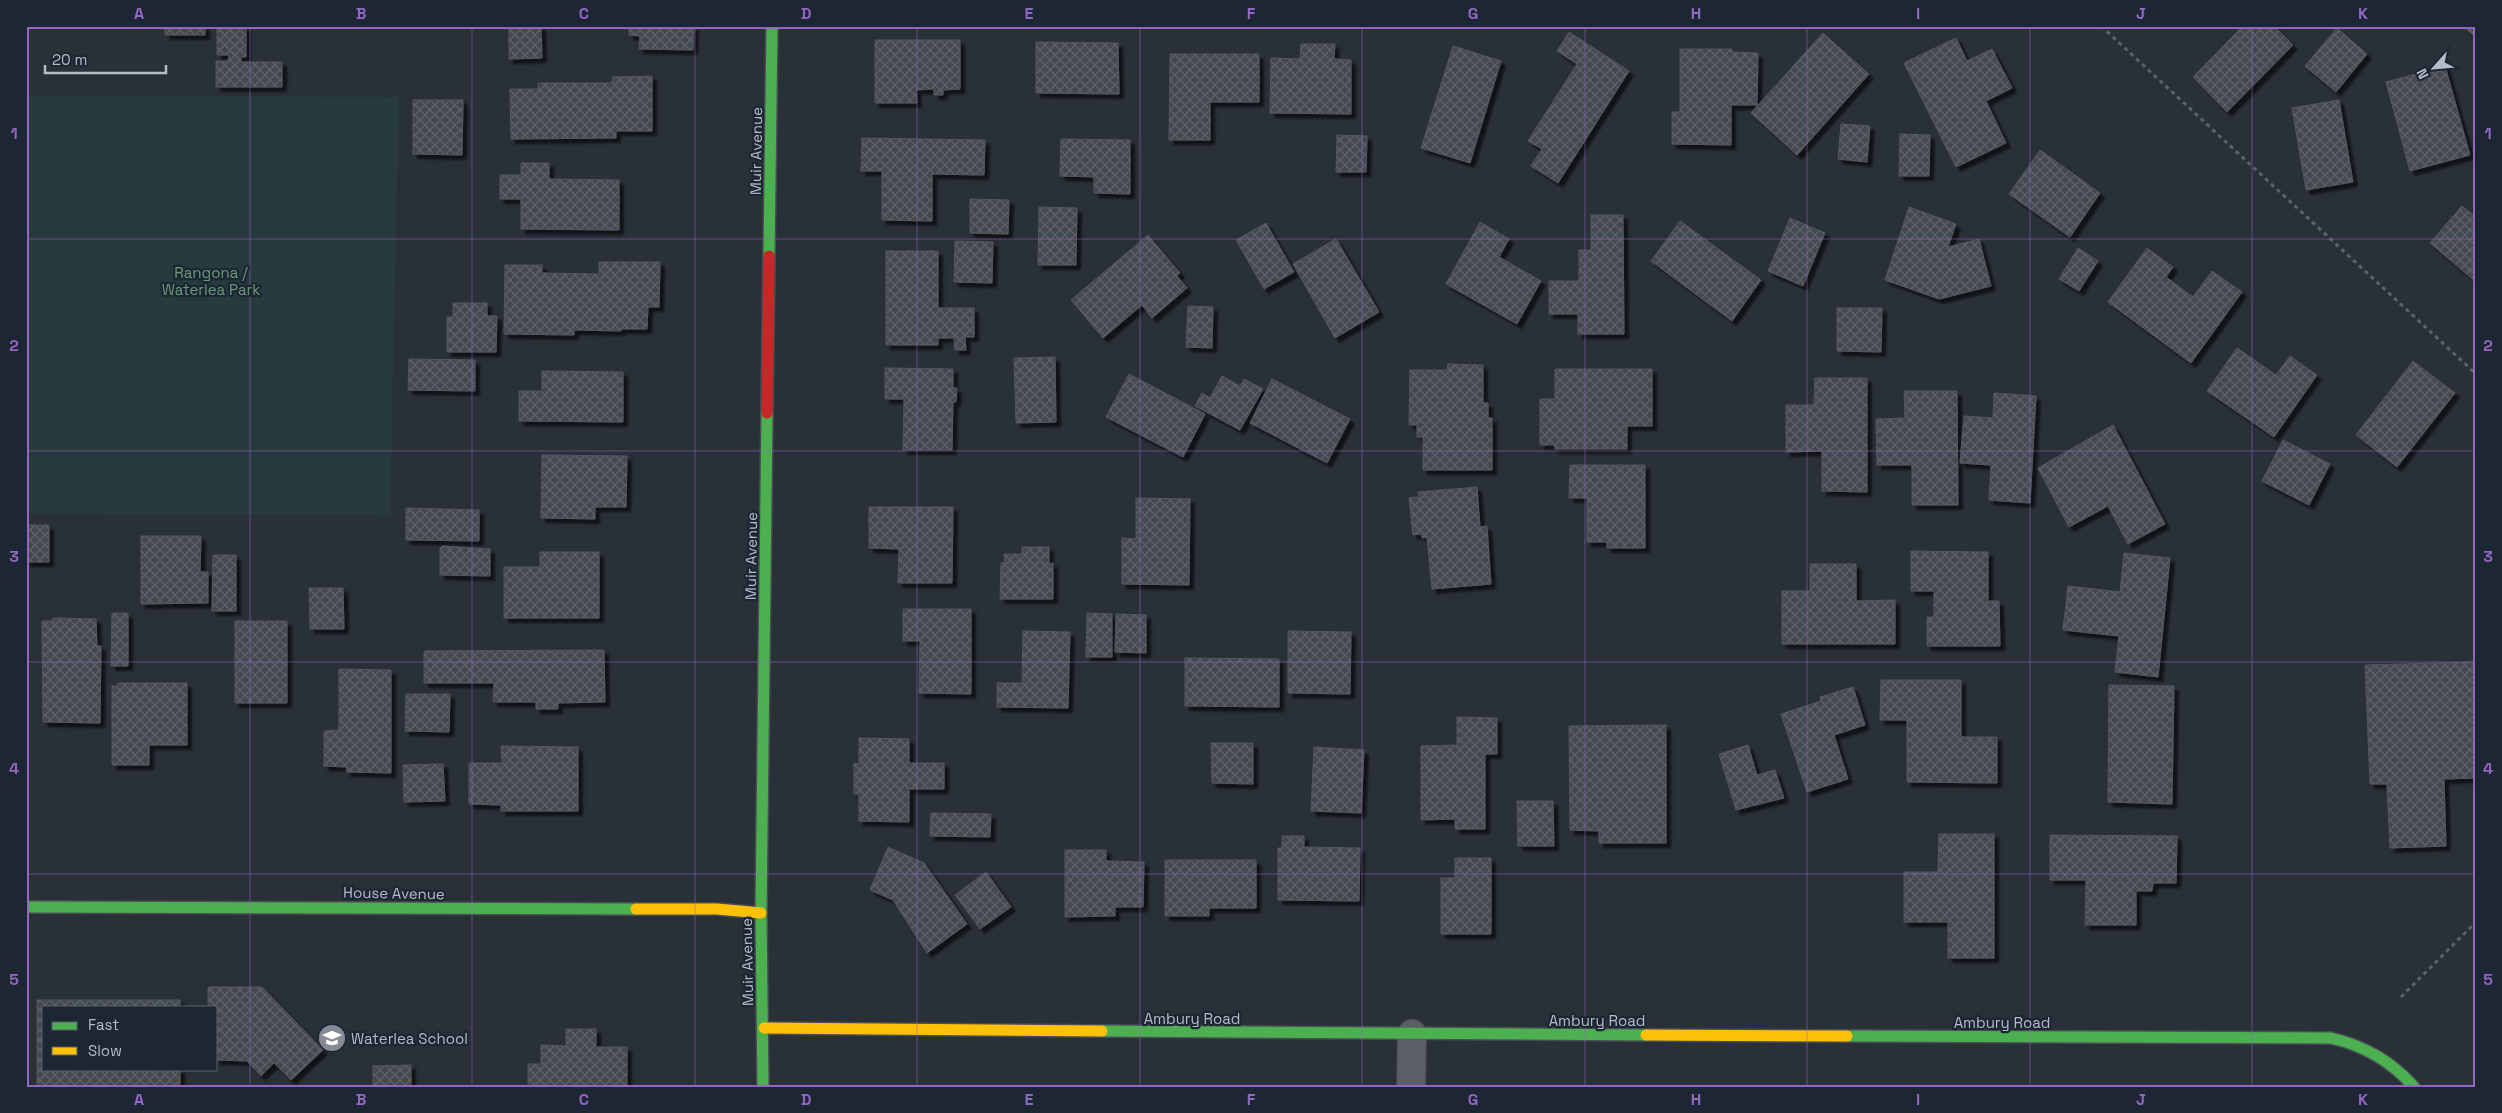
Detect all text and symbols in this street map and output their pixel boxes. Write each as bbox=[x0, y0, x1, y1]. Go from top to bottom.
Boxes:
text: A bbox=[134, 3, 144, 24]
text: B bbox=[356, 3, 366, 24]
text: C bbox=[579, 3, 589, 24]
text: D bbox=[801, 3, 811, 24]
text: E bbox=[1025, 3, 1034, 24]
text: F bbox=[1247, 3, 1256, 24]
text: G bbox=[1468, 3, 1478, 24]
text: H bbox=[1691, 3, 1701, 24]
text: I bbox=[1916, 3, 1920, 24]
text: J bbox=[2136, 3, 2146, 24]
text: K bbox=[2358, 3, 2368, 24]
scale bar bbox=[45, 42, 166, 74]
north arrow bbox=[2410, 42, 2460, 92]
text: 20 m bbox=[52, 50, 87, 69]
text: N bbox=[2412, 66, 2433, 82]
street label: Muir Avenue bbox=[746, 107, 766, 195]
text: 1 bbox=[10, 123, 18, 144]
text: 1 bbox=[2484, 123, 2492, 144]
park label: Rangona / Waterlea Park bbox=[162, 263, 260, 299]
text: 2 bbox=[9, 335, 19, 356]
text: 2 bbox=[2483, 335, 2493, 356]
street label: Muir Avenue bbox=[741, 512, 761, 600]
text: 3 bbox=[9, 546, 19, 567]
text: 3 bbox=[2483, 546, 2493, 567]
text: 4 bbox=[9, 758, 19, 779]
text: 4 bbox=[2483, 758, 2493, 779]
street label: House Avenue bbox=[343, 883, 445, 903]
street label: Muir Avenue bbox=[737, 918, 757, 1006]
text: 5 bbox=[9, 969, 19, 990]
text: 5 bbox=[2483, 969, 2493, 990]
legend bbox=[42, 1006, 218, 1070]
street label: Ambury Road bbox=[1144, 1009, 1240, 1028]
street label: Ambury Road bbox=[1549, 1011, 1645, 1030]
street label: Ambury Road bbox=[1954, 1013, 2050, 1032]
text: Fast bbox=[88, 1015, 119, 1034]
school or university icon: Waterlea School bbox=[317, 1023, 347, 1053]
place label: Waterlea School bbox=[351, 1029, 468, 1048]
text: Slow bbox=[88, 1041, 122, 1060]
text: A bbox=[134, 1089, 144, 1110]
text: B bbox=[356, 1089, 366, 1110]
text: C bbox=[579, 1089, 589, 1110]
text: D bbox=[801, 1089, 811, 1110]
text: E bbox=[1025, 1089, 1034, 1110]
text: F bbox=[1247, 1089, 1256, 1110]
text: G bbox=[1468, 1089, 1478, 1110]
text: H bbox=[1691, 1089, 1701, 1110]
text: I bbox=[1916, 1089, 1920, 1110]
text: J bbox=[2136, 1089, 2146, 1110]
text: K bbox=[2358, 1089, 2368, 1110]

